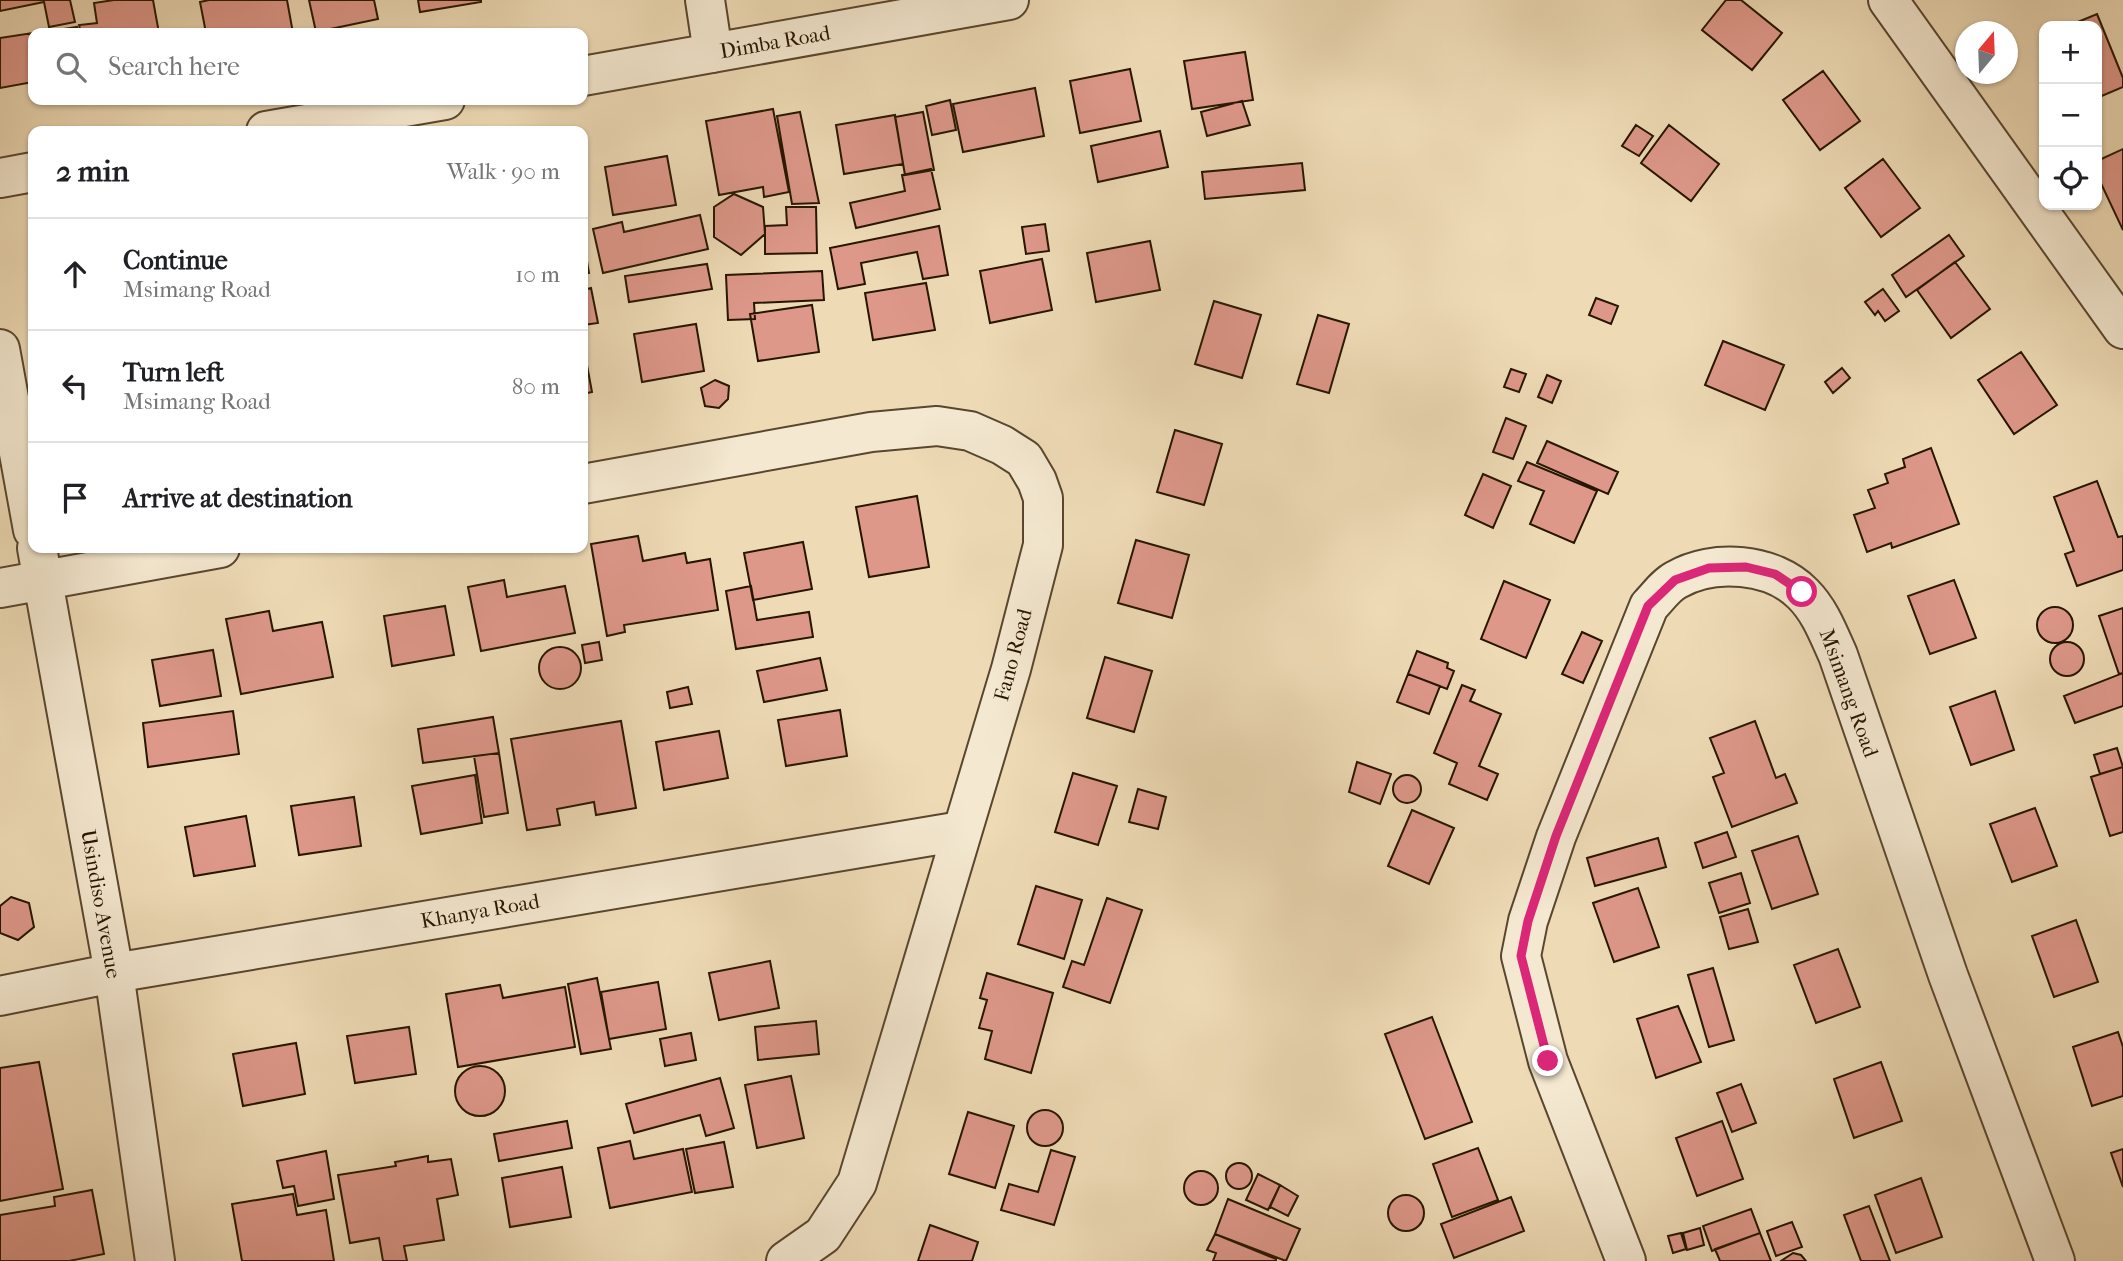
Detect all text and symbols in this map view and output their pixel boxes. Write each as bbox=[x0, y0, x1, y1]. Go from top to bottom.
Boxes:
street label: Dimba Road bbox=[718, 20, 833, 64]
north arrow bbox=[1955, 21, 2018, 84]
map controls bbox=[2039, 21, 2102, 210]
button: + bbox=[2039, 21, 2102, 84]
search box bbox=[28, 28, 588, 105]
icon: search bbox=[52, 48, 90, 86]
text: Search here bbox=[108, 51, 240, 82]
button: − bbox=[2039, 84, 2102, 147]
button: locate bbox=[2039, 147, 2102, 210]
text: 2 min bbox=[56, 154, 129, 189]
text: Walk · 90 m bbox=[447, 158, 560, 185]
text: Continue bbox=[123, 245, 228, 276]
icon: ahead bbox=[56, 255, 94, 293]
text: 10 m bbox=[515, 261, 560, 288]
text: Msimang Road bbox=[123, 276, 271, 303]
text: Turn left bbox=[123, 357, 224, 388]
icon: left bbox=[56, 367, 94, 405]
text: 80 m bbox=[512, 373, 560, 400]
text: Msimang Road bbox=[123, 388, 271, 415]
icon: arrive bbox=[56, 479, 94, 517]
text: Arrive at destination bbox=[123, 483, 353, 514]
route start bbox=[1786, 576, 1817, 607]
street label: Fano Road bbox=[989, 606, 1037, 704]
street label: Msimang Road bbox=[1815, 625, 1884, 761]
street label: Usindiso Avenue bbox=[76, 828, 126, 980]
street label: Khanya Road bbox=[419, 889, 542, 933]
route end bbox=[1532, 1045, 1563, 1076]

